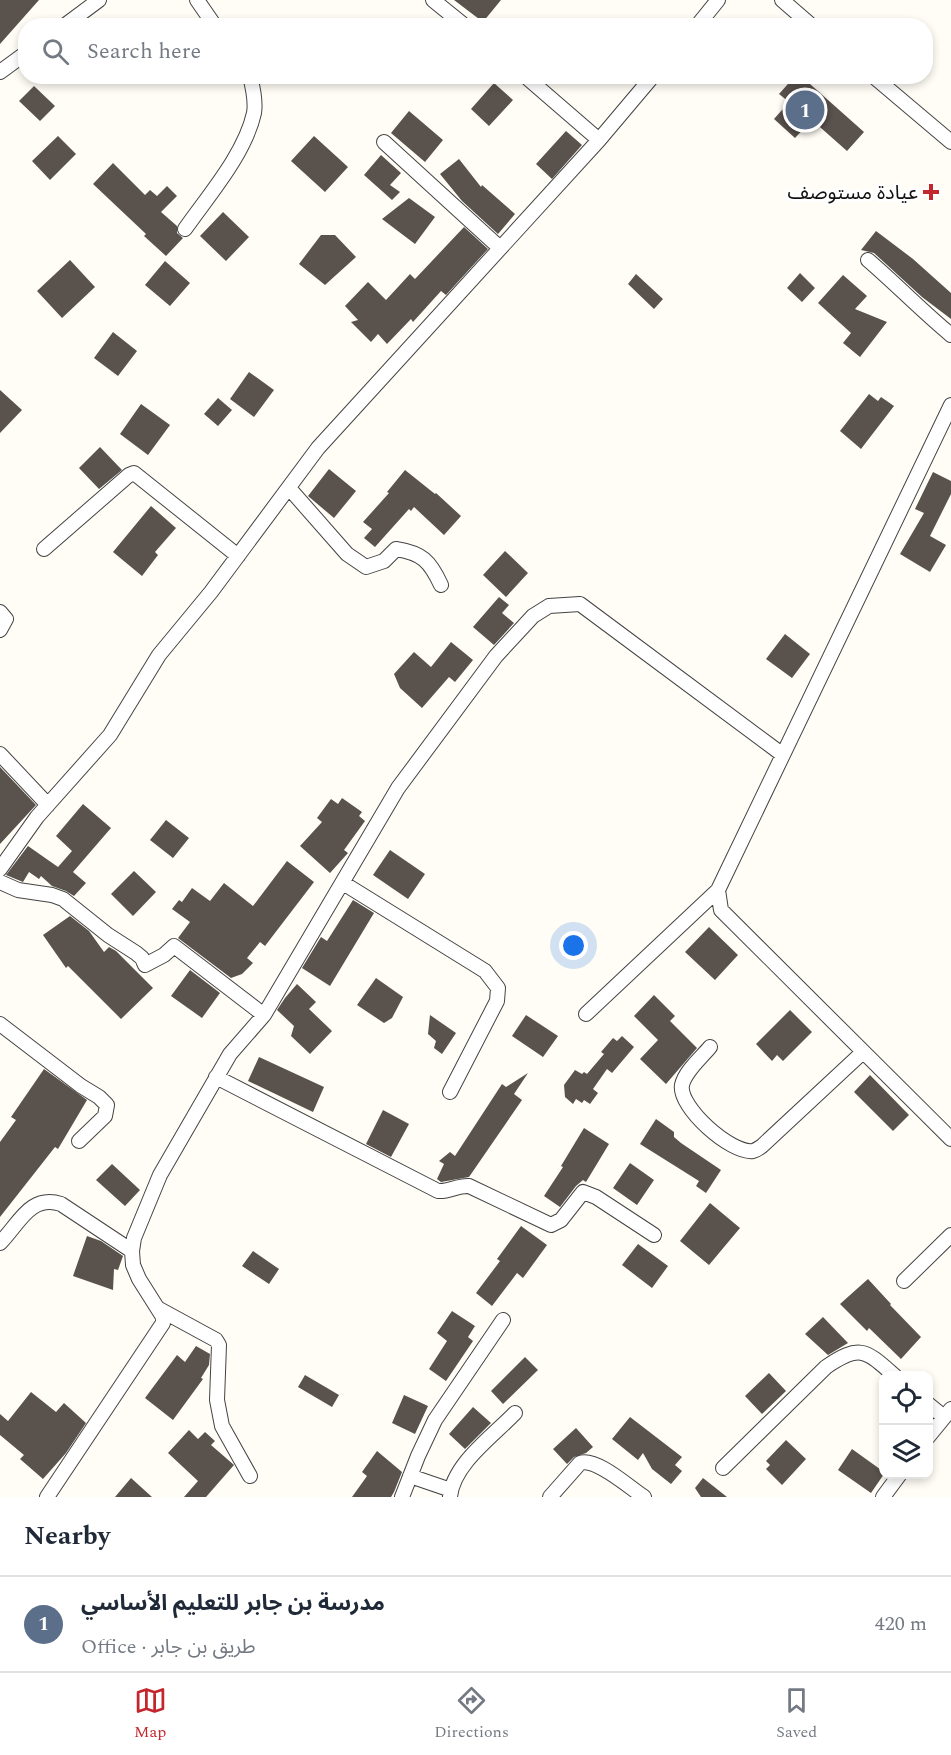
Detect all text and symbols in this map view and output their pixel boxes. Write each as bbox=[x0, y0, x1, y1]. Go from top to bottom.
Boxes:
search box bbox=[18, 18, 933, 84]
icon: search bbox=[39, 35, 72, 68]
text: Search here bbox=[87, 35, 201, 68]
pin: 1 bbox=[786, 88, 824, 132]
place label: عيادة مستوصف bbox=[788, 178, 918, 208]
marker: عيادة مستوصف bbox=[922, 183, 940, 201]
your location bbox=[559, 931, 588, 960]
map controls bbox=[879, 1371, 933, 1479]
button: locate bbox=[879, 1371, 933, 1425]
button: layers bbox=[879, 1425, 933, 1479]
text: Nearby bbox=[24, 1516, 110, 1556]
text: مدرسة بن جابر للتعليم الأساسي bbox=[81, 1587, 385, 1620]
text: 1 bbox=[38, 1609, 49, 1639]
text: 420 m bbox=[875, 1609, 927, 1639]
text: Office · طريق بن جابر bbox=[81, 1632, 255, 1662]
tab: Map bbox=[134, 1684, 167, 1744]
tab: Directions bbox=[434, 1684, 509, 1744]
tab: Saved bbox=[776, 1684, 817, 1744]

